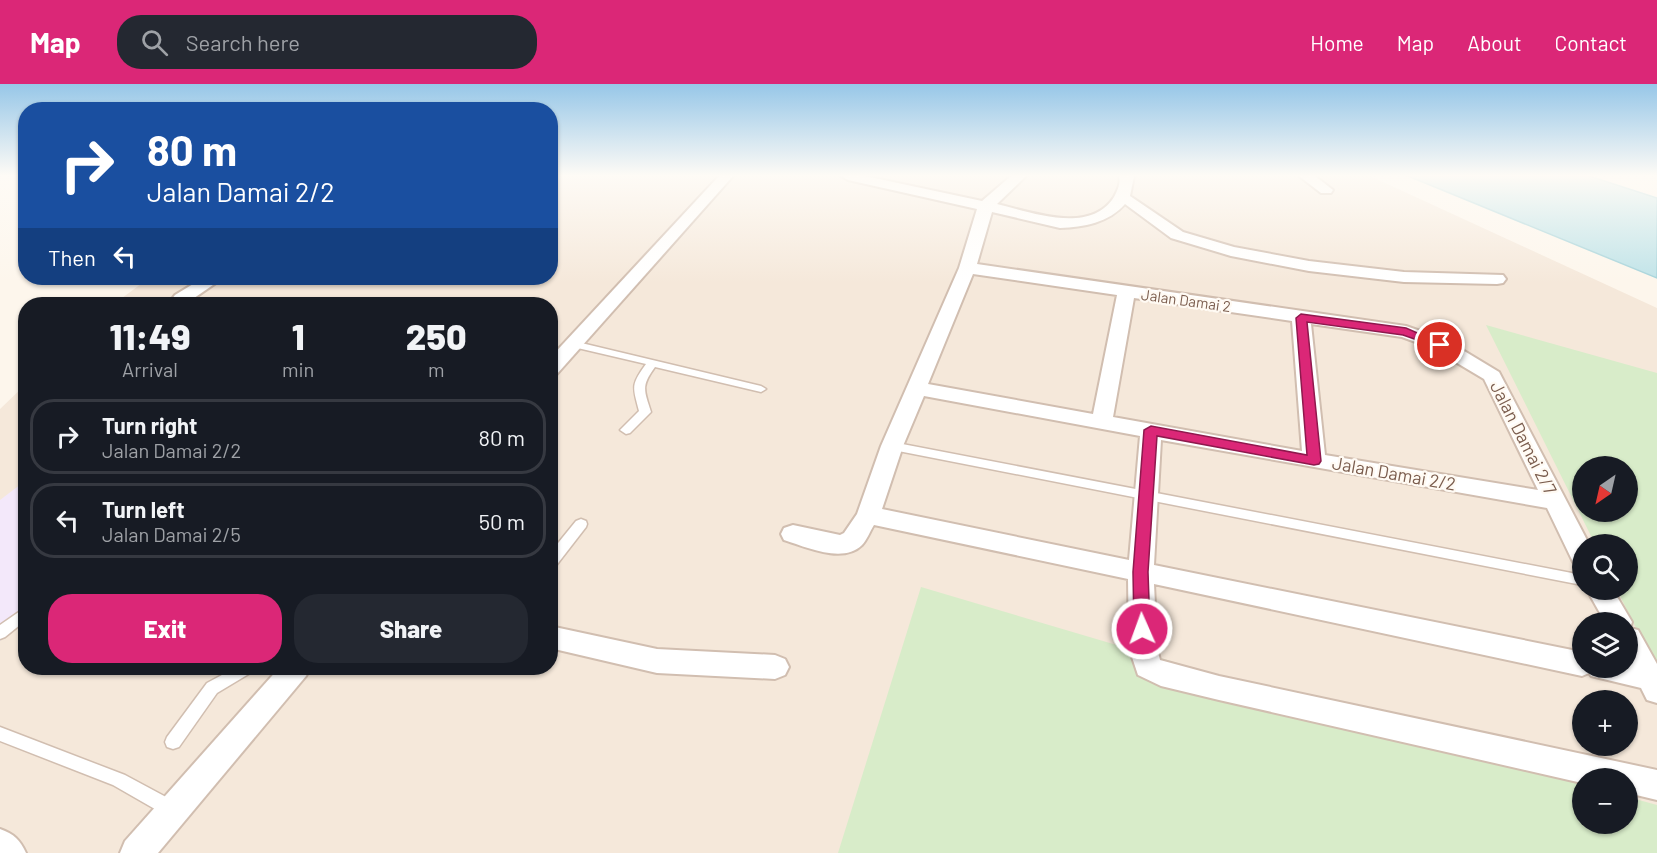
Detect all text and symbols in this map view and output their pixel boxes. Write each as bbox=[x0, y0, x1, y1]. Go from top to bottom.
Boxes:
search box bbox=[117, 15, 537, 69]
text: Map bbox=[30, 25, 81, 59]
icon: search bbox=[138, 26, 171, 59]
text: Search here bbox=[186, 29, 300, 55]
text: Home bbox=[1310, 30, 1364, 55]
text: Map bbox=[1397, 30, 1434, 55]
text: About bbox=[1467, 30, 1522, 55]
text: Contact bbox=[1555, 30, 1627, 55]
text: 80 m bbox=[147, 124, 237, 174]
icon: right bbox=[48, 126, 126, 204]
text: Jalan Damai 2/2 bbox=[147, 175, 335, 207]
icon: left bbox=[108, 240, 141, 273]
text: Then bbox=[48, 244, 96, 270]
street label: Jalan Damai 2 bbox=[1140, 285, 1232, 315]
text: 11:49 bbox=[109, 314, 190, 357]
text: 1 bbox=[292, 314, 305, 357]
text: 250 bbox=[406, 314, 467, 357]
pin bbox=[1414, 319, 1465, 370]
icon: arrive bbox=[1423, 328, 1456, 361]
text: Arrival bbox=[122, 357, 178, 381]
text: min bbox=[282, 357, 314, 381]
text: m bbox=[428, 357, 444, 381]
street label: Jalan Damai 2/7 bbox=[1486, 377, 1562, 498]
text: Turn right bbox=[102, 412, 197, 438]
icon: right bbox=[51, 420, 84, 453]
text: 80 m bbox=[479, 424, 525, 450]
text: Jalan Damai 2/2 bbox=[102, 438, 241, 462]
street label: Jalan Damai 2/2 bbox=[1331, 451, 1458, 495]
north arrow bbox=[1572, 456, 1638, 522]
map controls bbox=[1572, 456, 1638, 834]
text: Turn left bbox=[102, 496, 185, 522]
icon: left bbox=[51, 504, 84, 537]
text: 50 m bbox=[479, 508, 525, 534]
text: Jalan Damai 2/5 bbox=[102, 522, 241, 546]
button: search bbox=[1572, 534, 1638, 600]
button: Exit bbox=[48, 594, 282, 663]
button: Share bbox=[294, 594, 528, 663]
position arrow bbox=[1110, 597, 1174, 661]
button: layers bbox=[1572, 612, 1638, 678]
button: + bbox=[1572, 690, 1638, 756]
button: − bbox=[1572, 768, 1638, 834]

